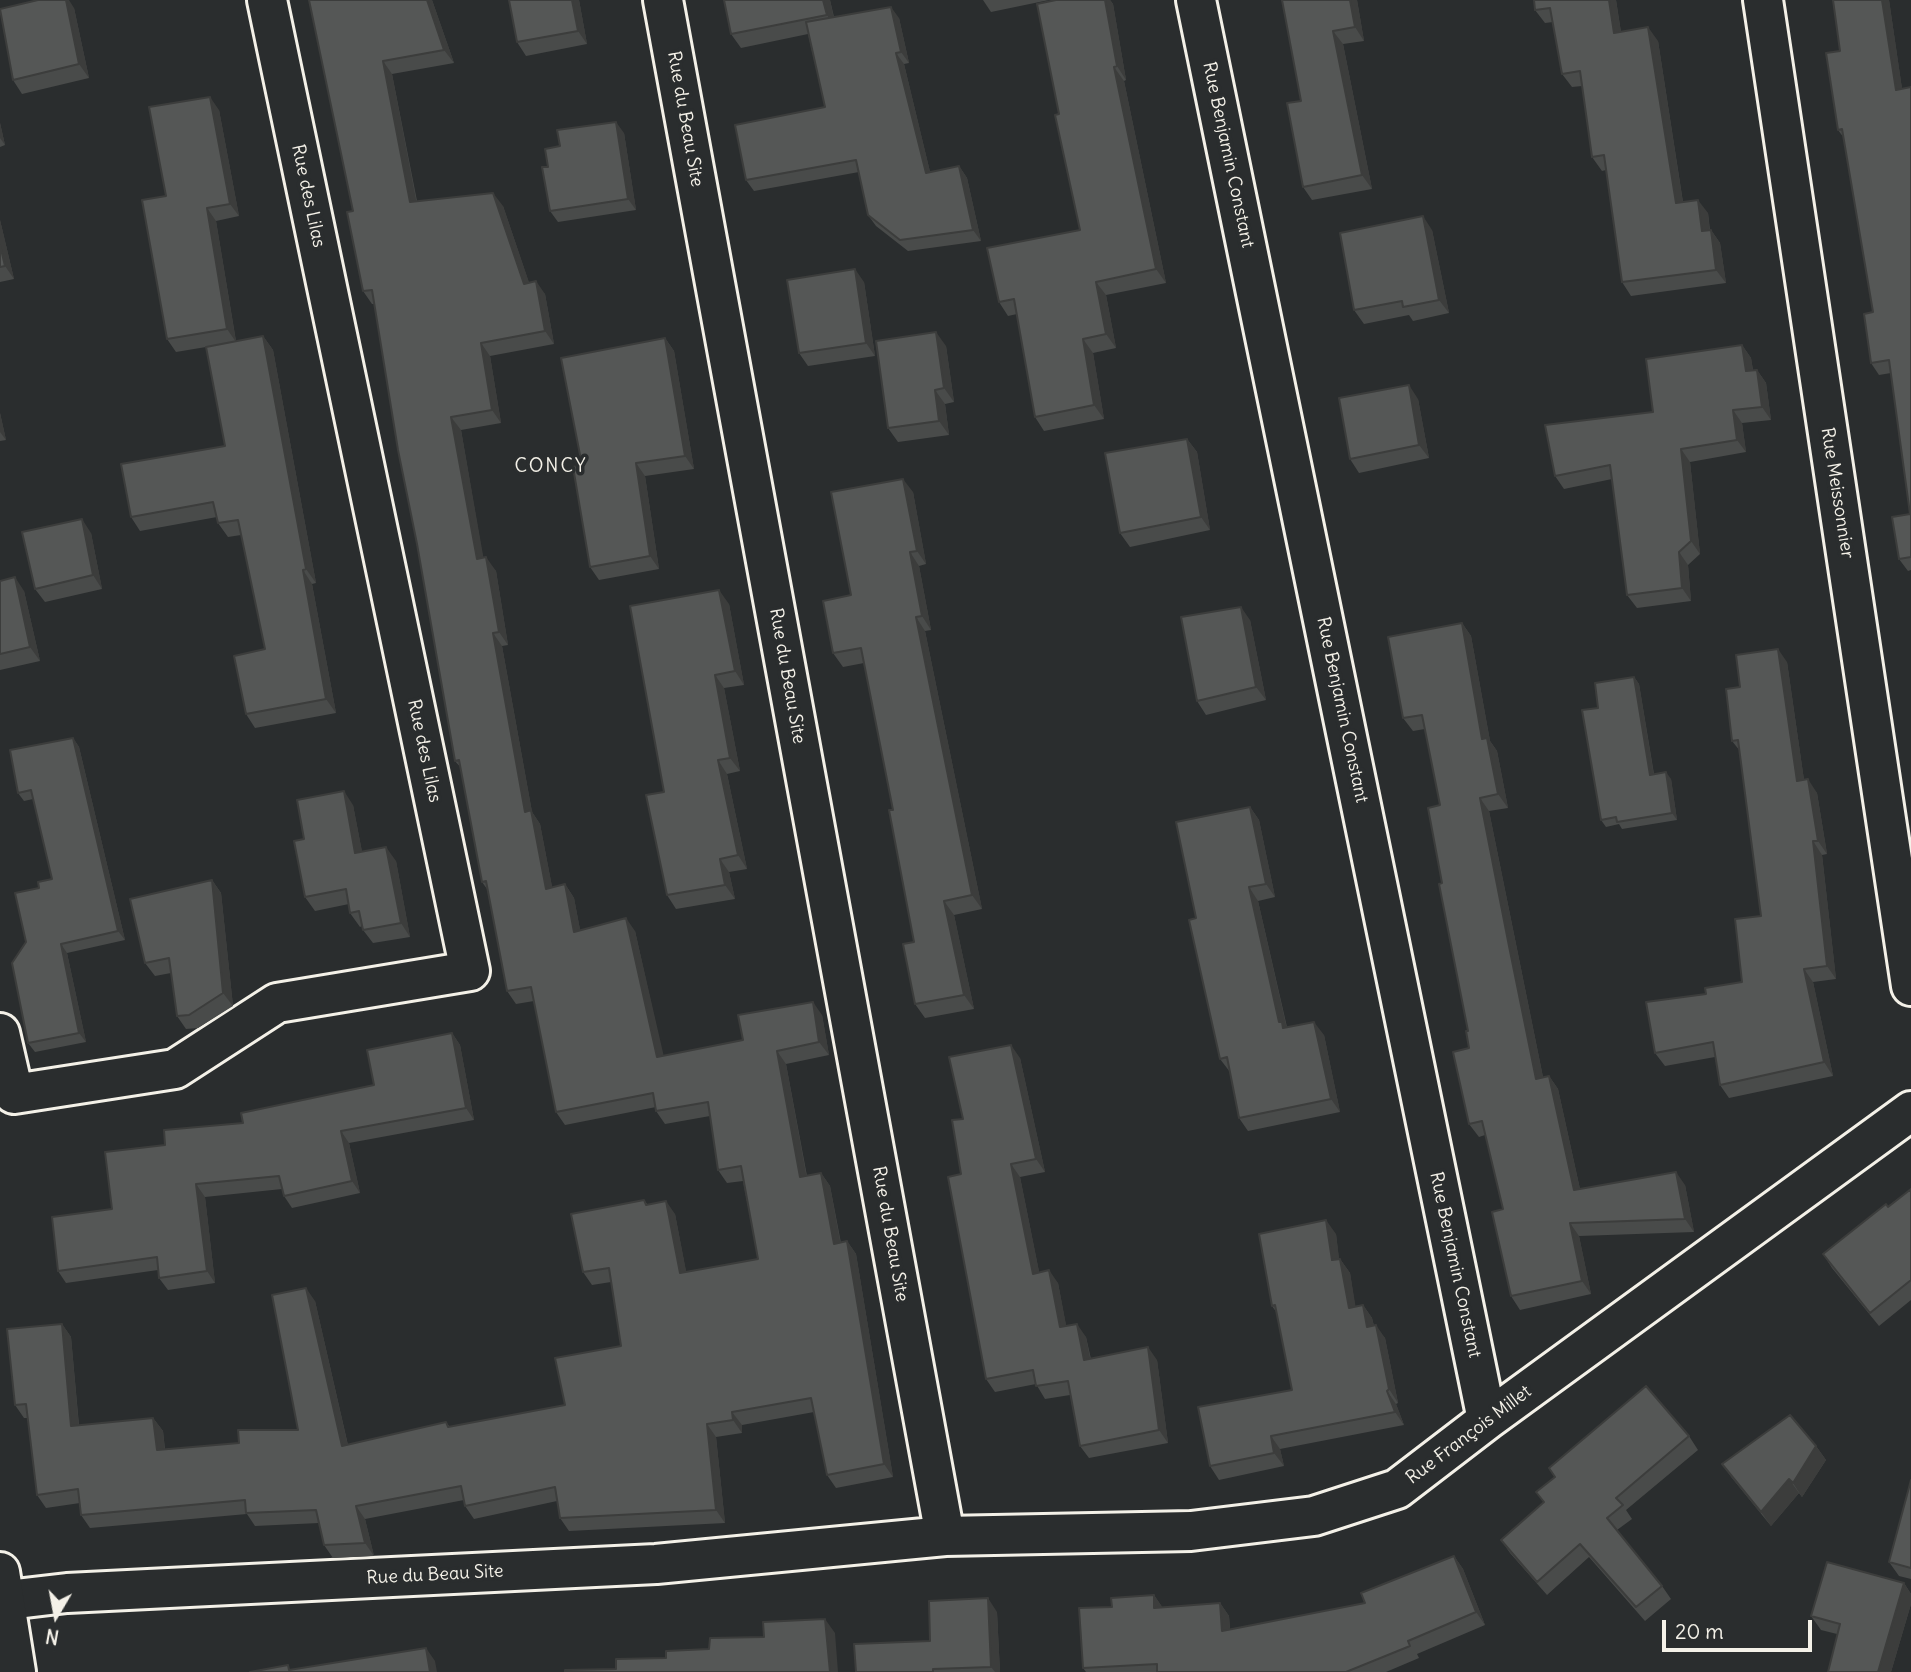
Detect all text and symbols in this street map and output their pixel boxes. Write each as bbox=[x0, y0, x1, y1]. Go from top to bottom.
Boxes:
street label: Rue du Beau Site bbox=[662, 50, 708, 188]
street label: Rue Benjamin Constant bbox=[1198, 60, 1258, 250]
street label: Rue des Lilas bbox=[287, 143, 329, 249]
street label: Rue Meissonnier bbox=[1816, 426, 1858, 560]
district label: CONCY bbox=[515, 456, 587, 478]
street label: Rue du Beau Site bbox=[764, 607, 810, 745]
street label: Rue Benjamin Constant bbox=[1312, 615, 1372, 805]
street label: Rue des Lilas bbox=[403, 698, 445, 804]
street label: Rue du Beau Site bbox=[867, 1165, 913, 1303]
street label: Rue Benjamin Constant bbox=[1425, 1170, 1485, 1360]
street label: Rue François Millet bbox=[1402, 1381, 1536, 1489]
street label: Rue du Beau Site bbox=[366, 1561, 504, 1589]
north arrow bbox=[21, 1581, 91, 1651]
scale bar bbox=[1666, 1606, 1816, 1650]
text: 20 m bbox=[1675, 1618, 1724, 1645]
text: N bbox=[44, 1624, 61, 1650]

